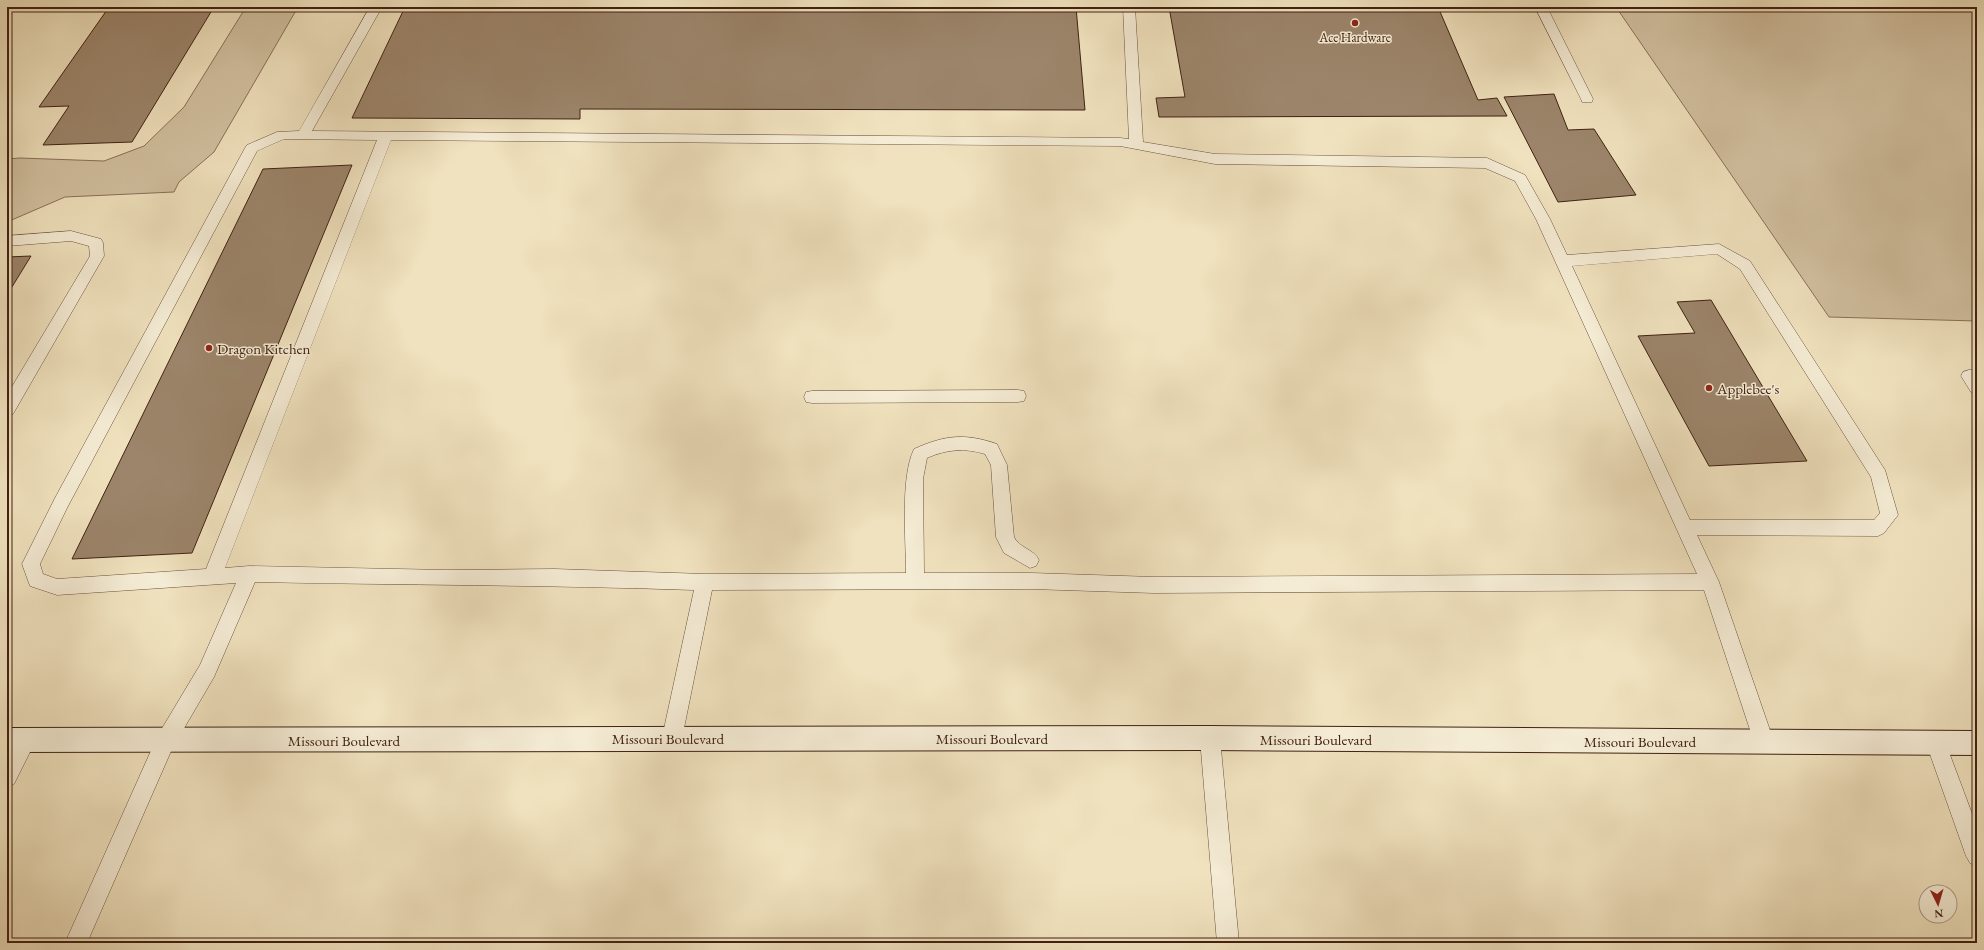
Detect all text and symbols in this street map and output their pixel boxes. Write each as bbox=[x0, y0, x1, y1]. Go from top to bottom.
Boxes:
marker: Ace Hardware bbox=[1350, 18, 1360, 28]
place label: Ace Hardware bbox=[1318, 29, 1391, 46]
place label: Dragon Kitchen bbox=[217, 339, 310, 358]
marker: Dragon Kitchen bbox=[204, 343, 214, 353]
place label: Applebee's bbox=[1716, 379, 1779, 398]
marker: Applebee's bbox=[1704, 383, 1714, 393]
street label: Missouri Boulevard bbox=[612, 729, 725, 748]
street label: Missouri Boulevard bbox=[936, 729, 1049, 748]
street label: Missouri Boulevard bbox=[1260, 730, 1373, 749]
street label: Missouri Boulevard bbox=[288, 731, 401, 750]
street label: Missouri Boulevard bbox=[1584, 732, 1697, 751]
north arrow bbox=[1918, 884, 1958, 924]
text: N bbox=[1934, 907, 1944, 921]

